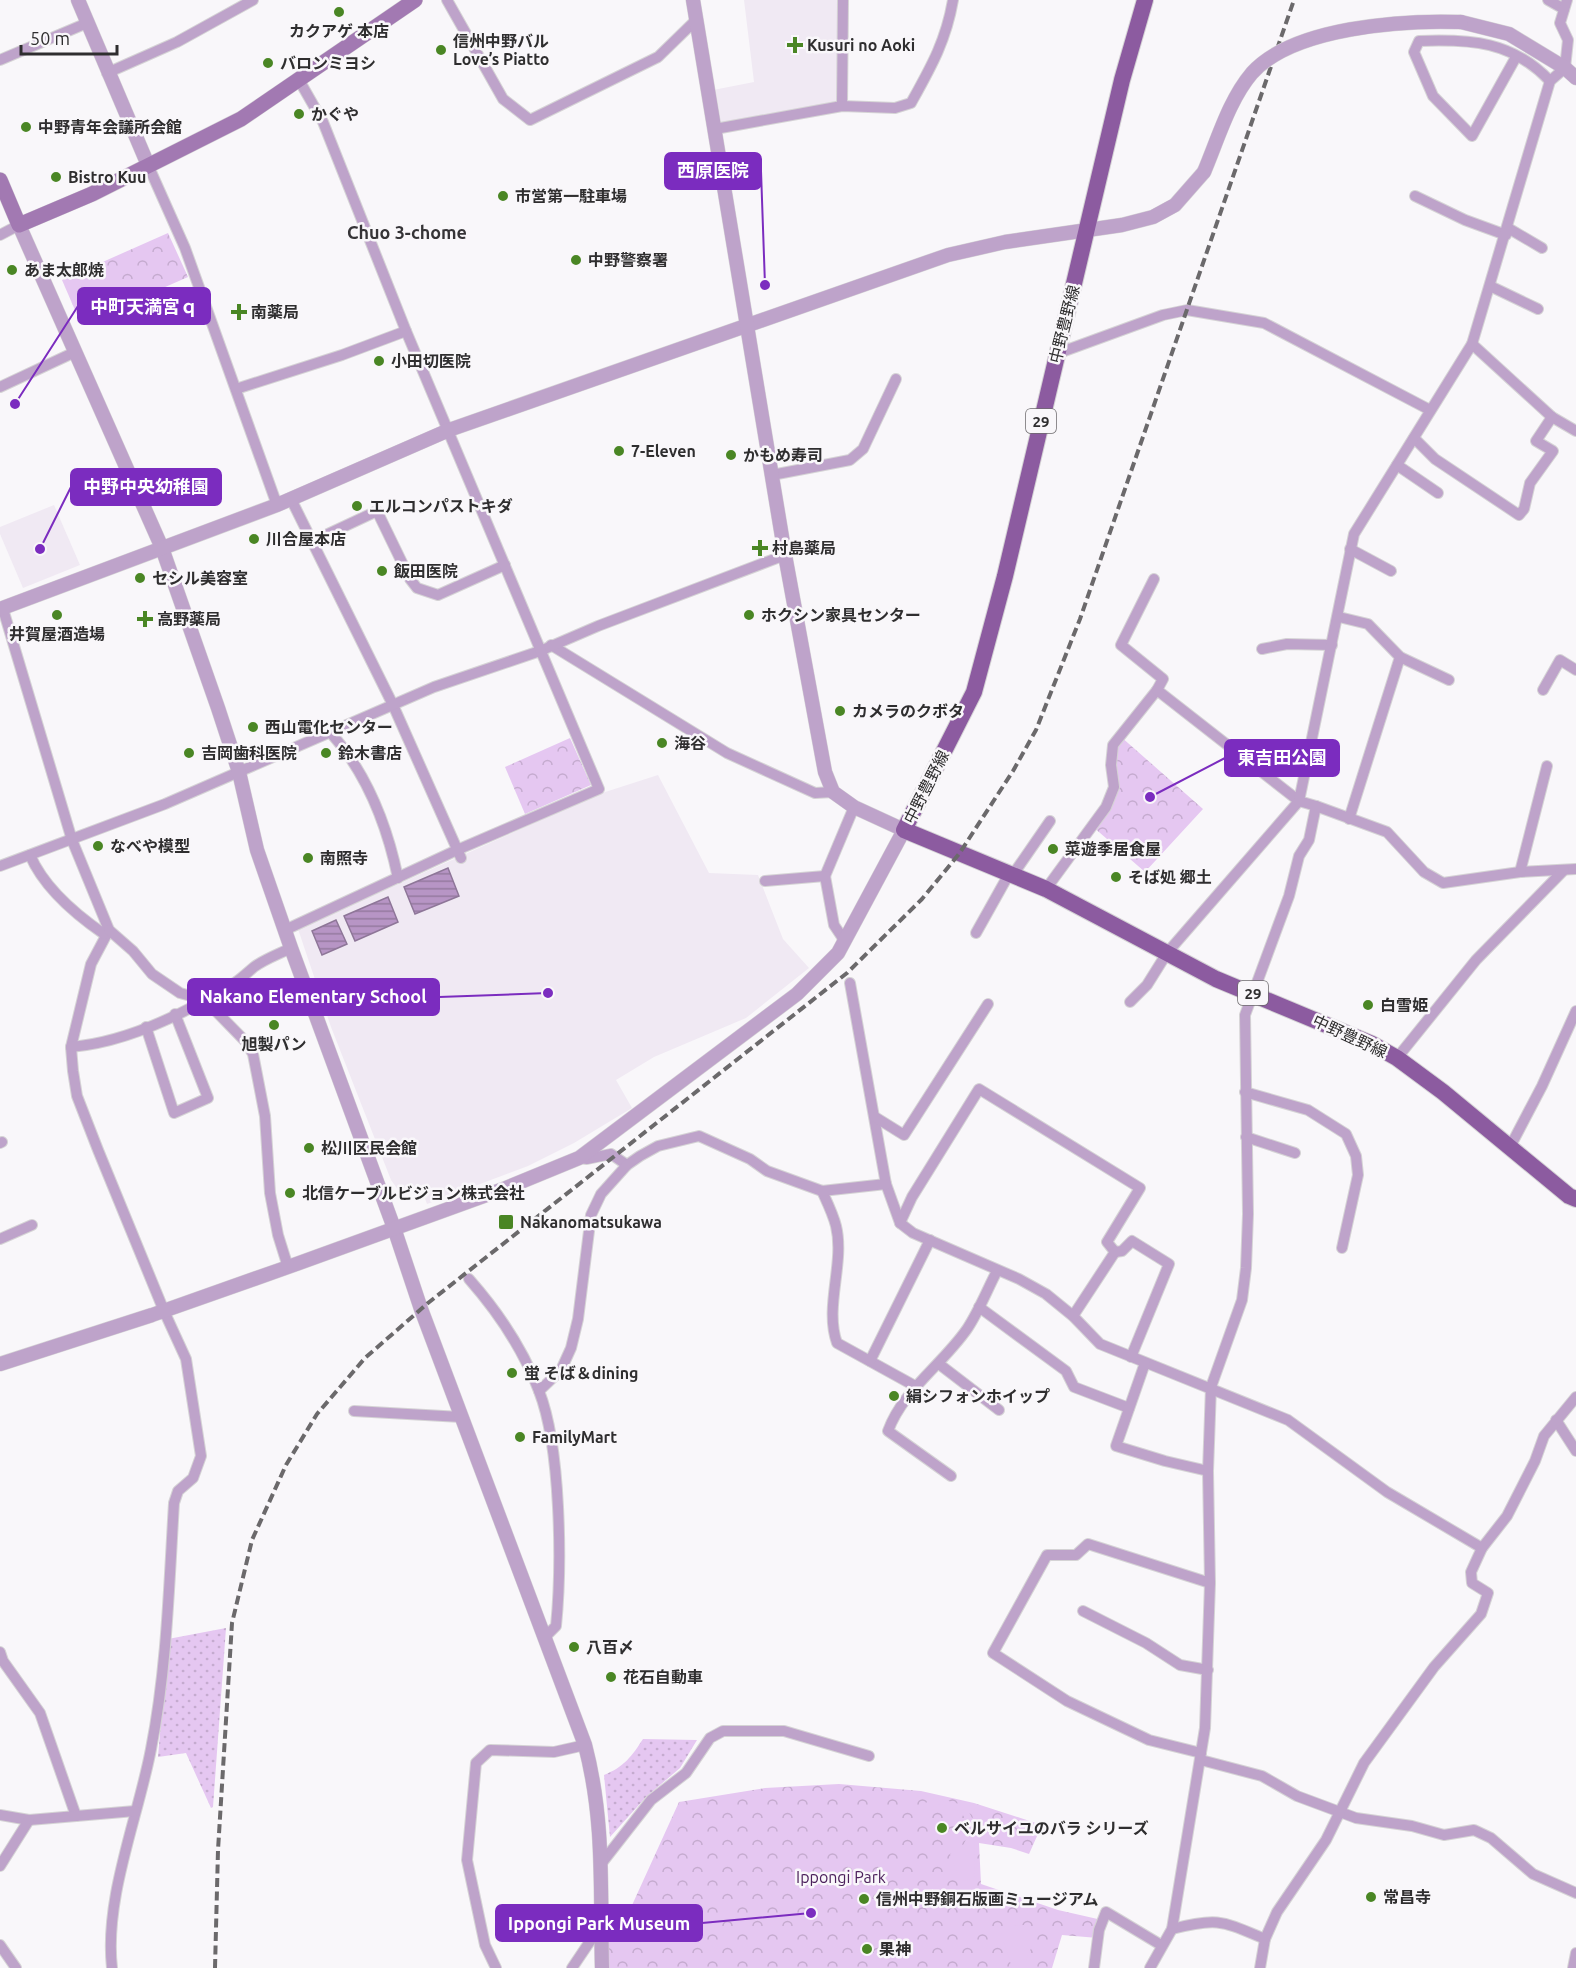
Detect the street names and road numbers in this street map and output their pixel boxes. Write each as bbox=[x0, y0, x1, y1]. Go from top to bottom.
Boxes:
street label: 中野豊野線 bbox=[1046, 283, 1082, 365]
road number: 29 bbox=[1026, 409, 1056, 433]
street label: 中野豊野線 bbox=[900, 747, 952, 827]
road number: 29 bbox=[1238, 981, 1268, 1005]
street label: 中野豊野線 bbox=[1310, 1011, 1390, 1061]

